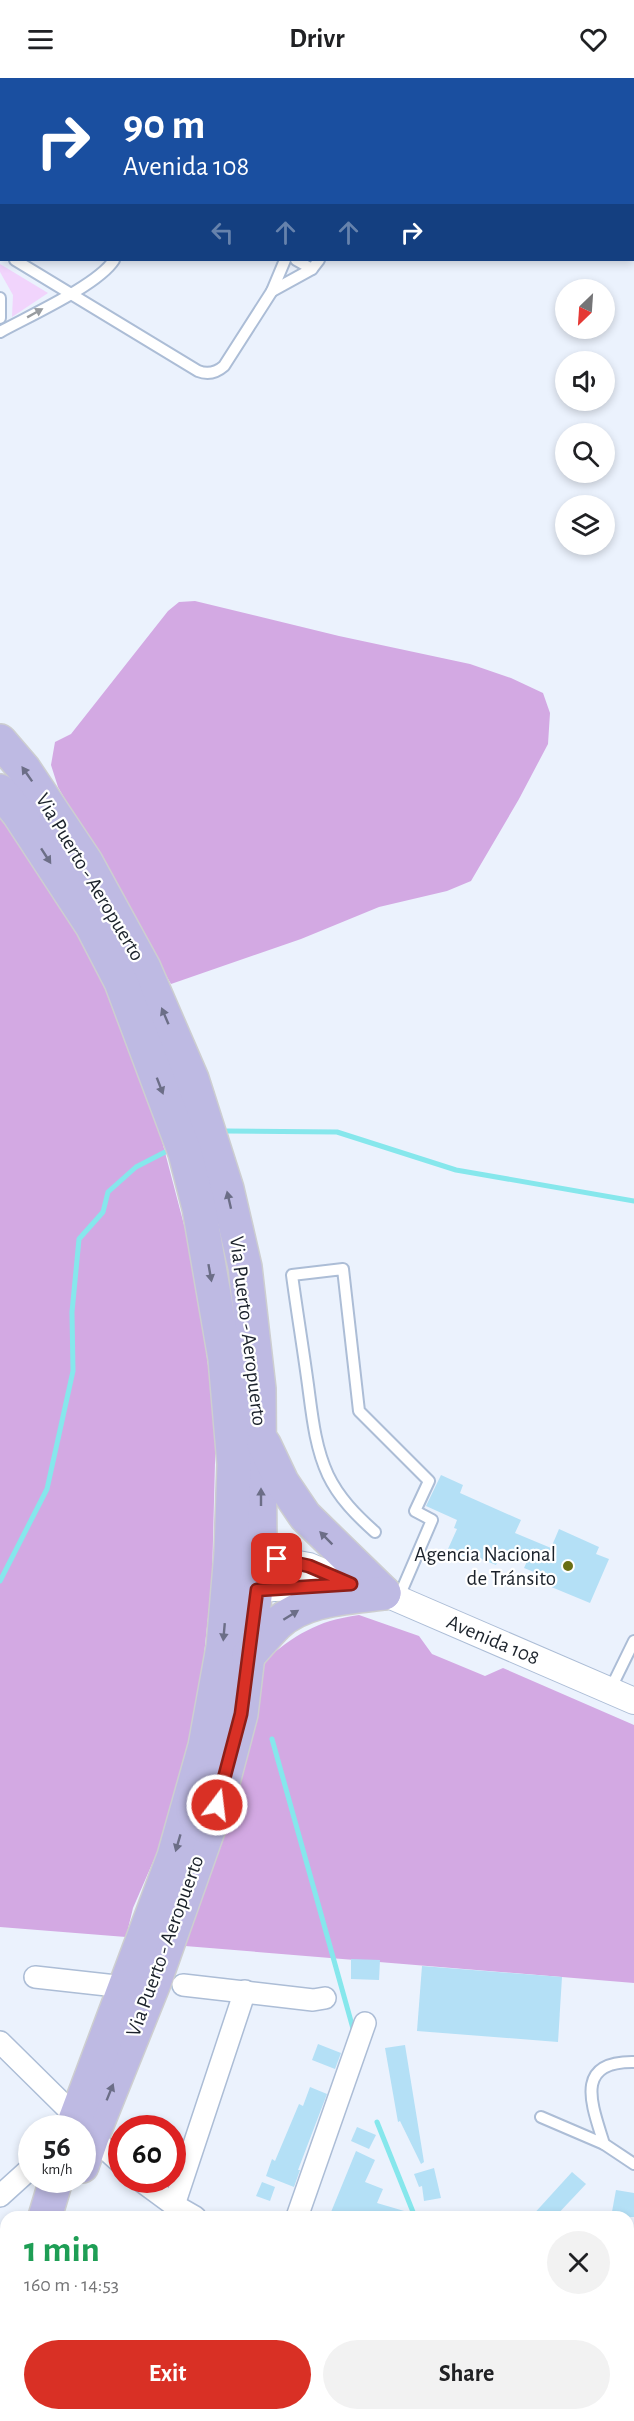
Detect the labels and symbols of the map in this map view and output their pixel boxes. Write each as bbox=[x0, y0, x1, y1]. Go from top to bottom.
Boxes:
north arrow bbox=[555, 279, 615, 339]
one-way arrow bbox=[27, 307, 43, 318]
one-way arrow bbox=[21, 766, 33, 782]
street label: Via Puerto - Aeropuerto bbox=[32, 790, 148, 964]
one-way arrow bbox=[40, 847, 52, 863]
one-way arrow bbox=[160, 1006, 170, 1024]
one-way arrow bbox=[155, 1077, 165, 1095]
one-way arrow bbox=[224, 1190, 233, 1209]
street label: Via Puerto - Aeropuerto bbox=[226, 1235, 270, 1427]
one-way arrow bbox=[206, 1264, 215, 1283]
one-way arrow bbox=[256, 1487, 266, 1506]
one-way arrow bbox=[320, 1532, 334, 1546]
pin bbox=[251, 1533, 302, 1584]
place label: Agencia Nacional de Tránsito bbox=[414, 1544, 556, 1589]
marker: Agencia Nacional de Tránsito bbox=[561, 1559, 575, 1573]
one-way arrow bbox=[283, 1610, 299, 1621]
street label: Avenida 108 bbox=[444, 1611, 542, 1669]
one-way arrow bbox=[220, 1623, 229, 1642]
position arrow bbox=[185, 1773, 249, 1837]
one-way arrow bbox=[173, 1834, 182, 1852]
street label: Via Puerto - Aeropuerto bbox=[122, 1853, 208, 2039]
one-way arrow bbox=[106, 2083, 115, 2101]
speed limit sign: 60 bbox=[108, 2115, 186, 2193]

